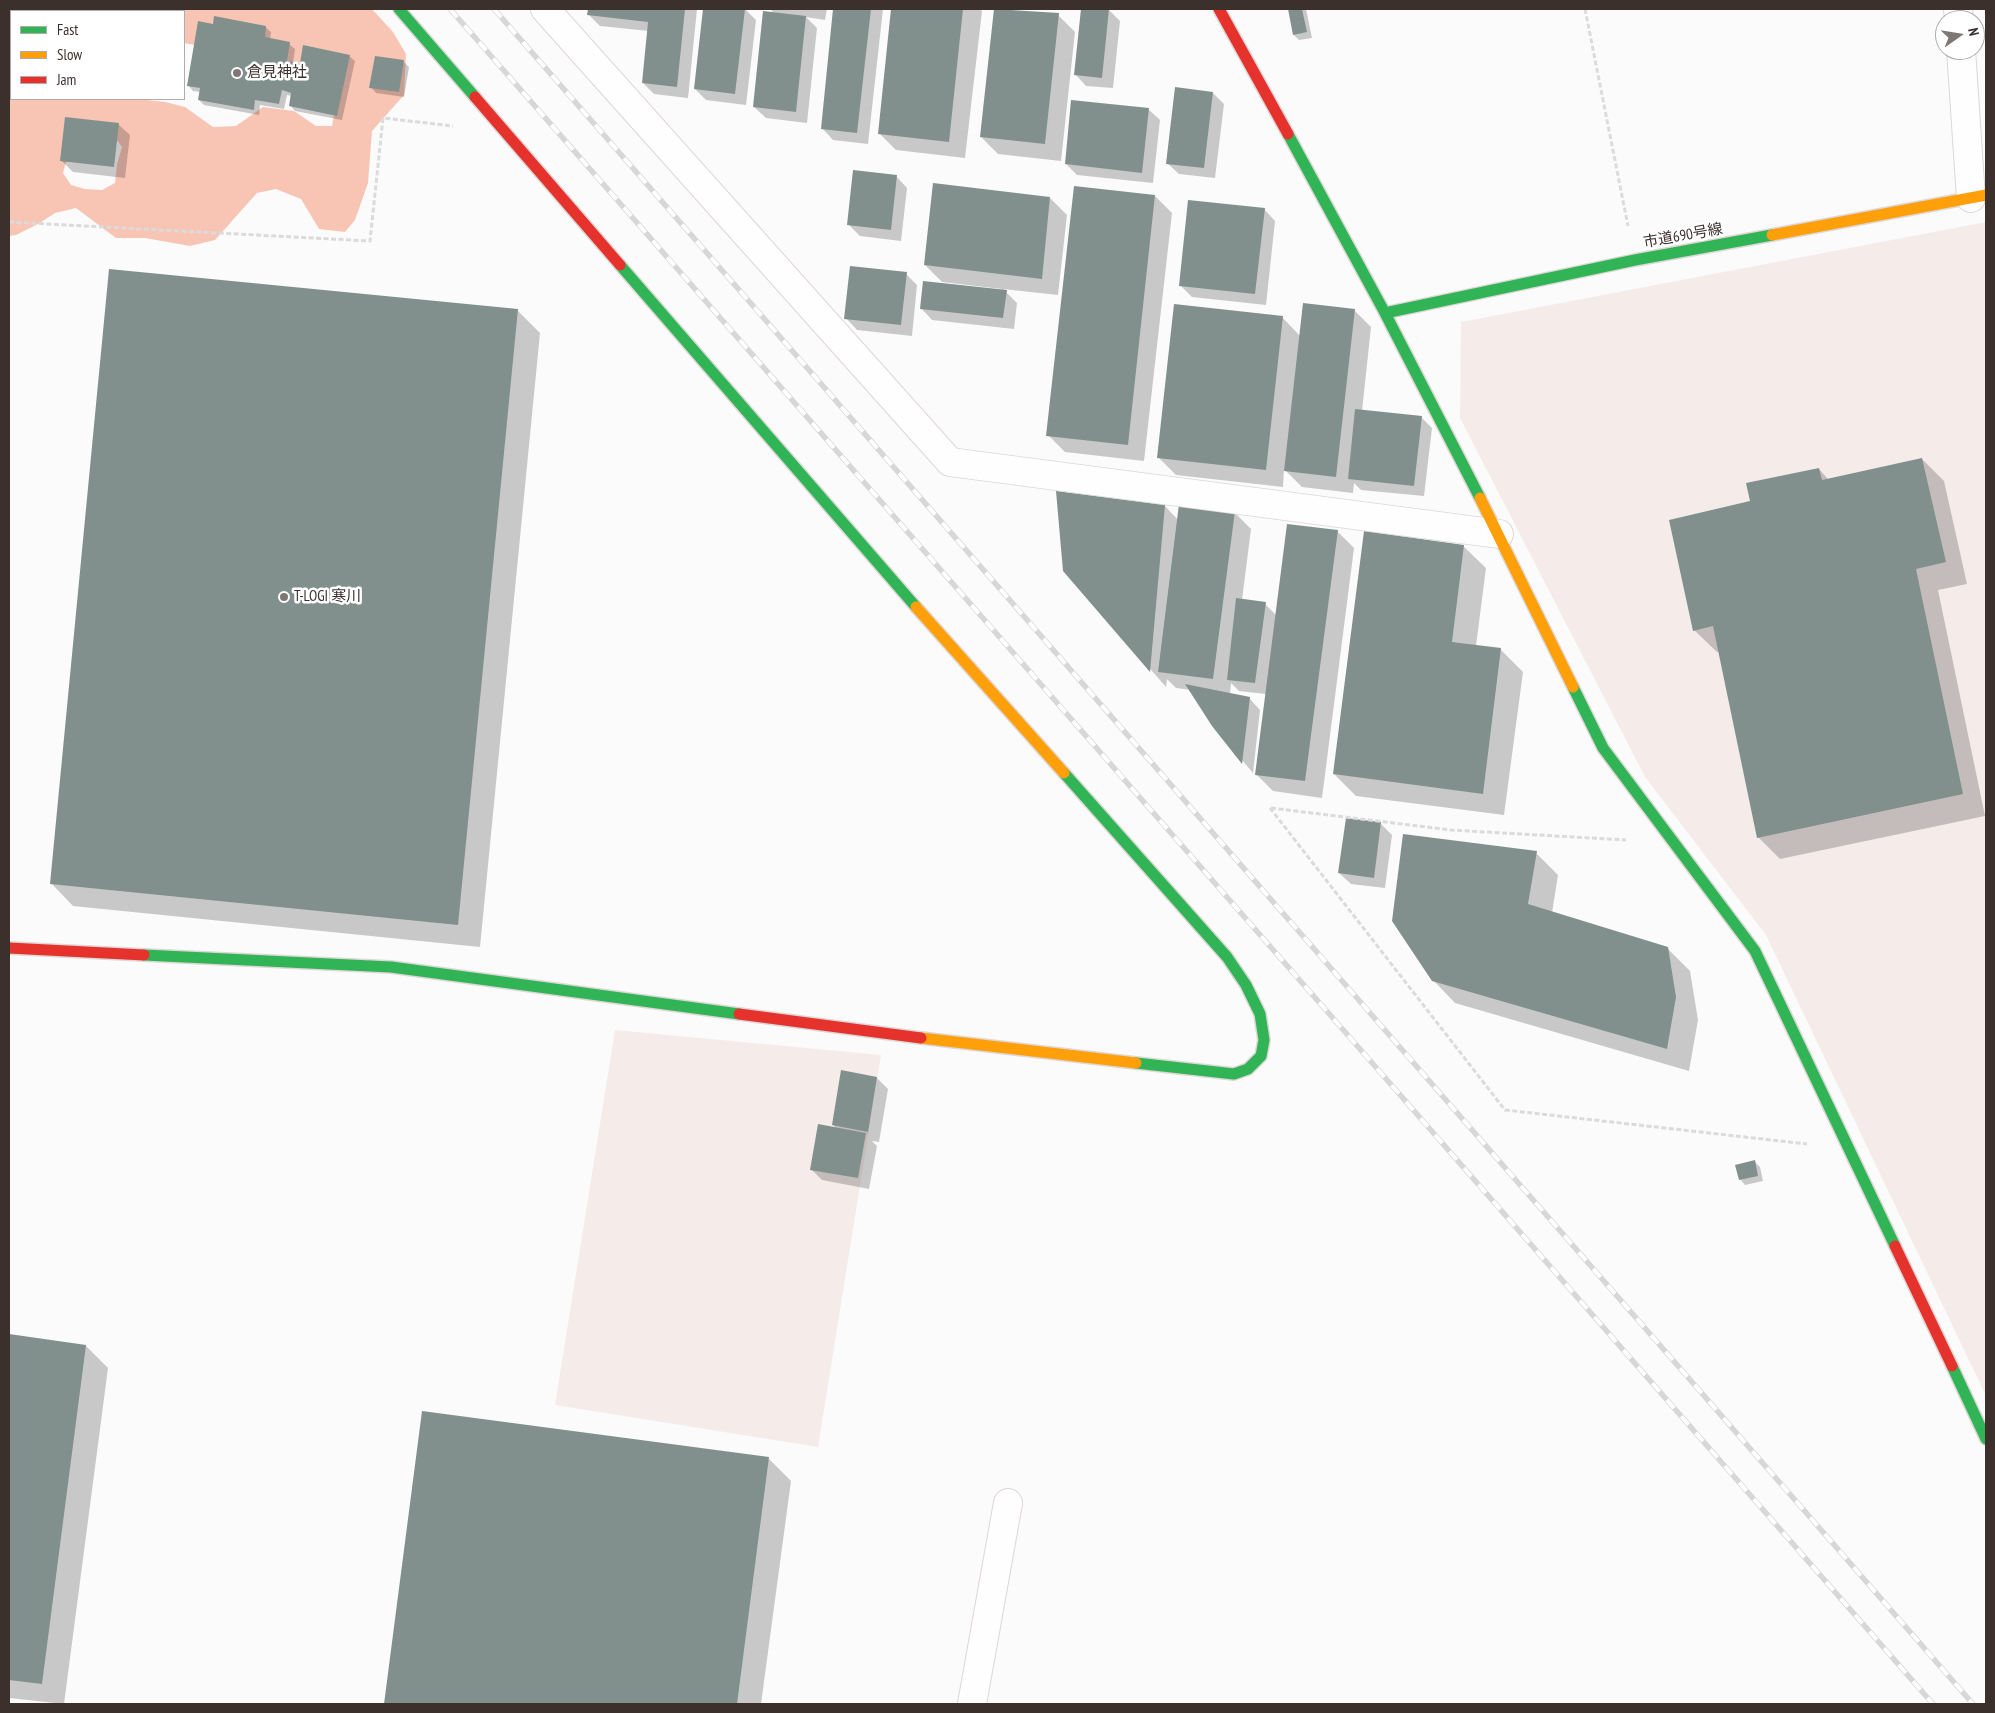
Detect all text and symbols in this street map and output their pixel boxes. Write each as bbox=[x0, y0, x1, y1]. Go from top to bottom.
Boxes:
legend bbox=[10, 10, 185, 100]
north arrow bbox=[1935, 10, 1985, 60]
text: Fast bbox=[57, 20, 78, 39]
text: N bbox=[1964, 26, 1983, 38]
text: Slow bbox=[57, 45, 82, 64]
place label: 倉見神社 bbox=[247, 64, 307, 82]
marker: 倉見神社 bbox=[231, 67, 243, 79]
text: Jam bbox=[57, 70, 76, 89]
street label: 市道690号線 bbox=[1642, 220, 1724, 252]
place label: T-LOGI 寒川 bbox=[294, 588, 361, 606]
marker: T-LOGI 寒川 bbox=[278, 591, 290, 603]

